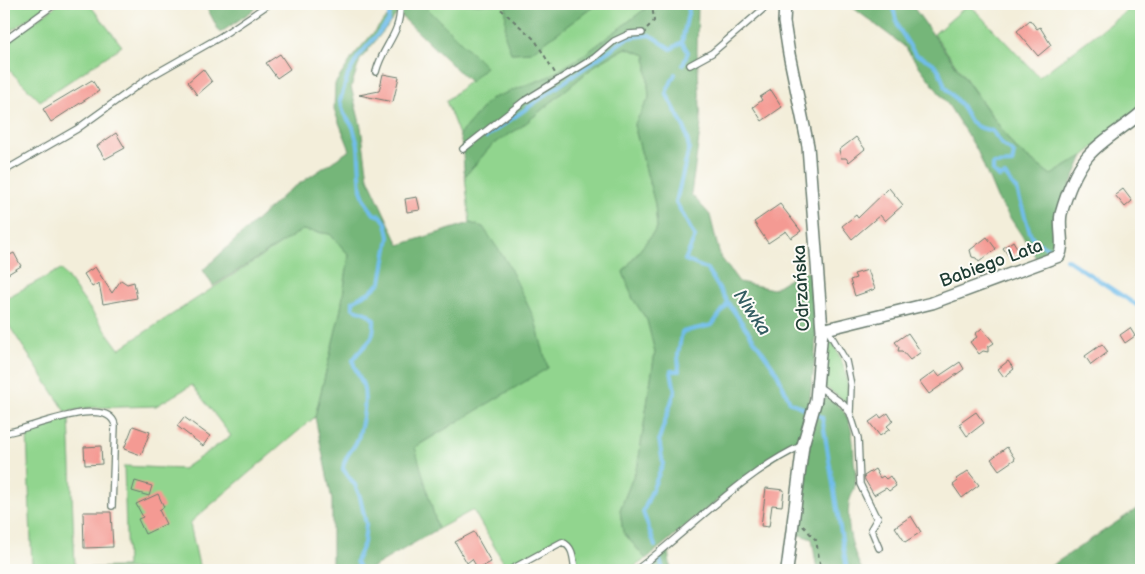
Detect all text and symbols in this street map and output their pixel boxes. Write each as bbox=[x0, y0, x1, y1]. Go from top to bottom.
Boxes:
street label: Babiego Lata bbox=[937, 235, 1046, 292]
street label: Odrzańska bbox=[789, 244, 814, 332]
water label: Niwka bbox=[728, 285, 776, 340]

